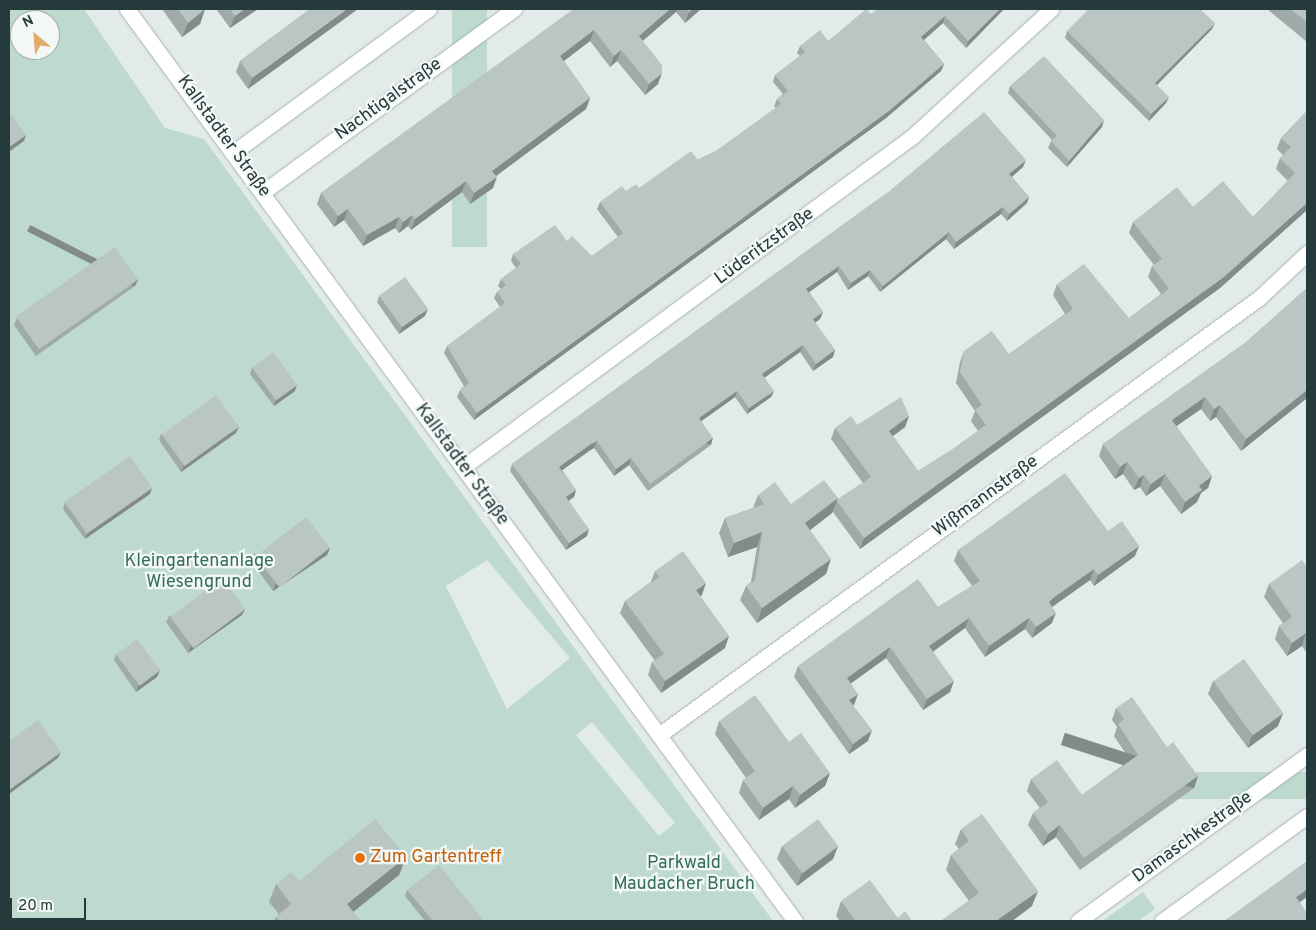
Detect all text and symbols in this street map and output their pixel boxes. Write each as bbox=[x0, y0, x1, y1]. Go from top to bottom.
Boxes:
north arrow bbox=[10, 10, 60, 60]
text: N bbox=[20, 12, 37, 32]
street label: Nachtigalstraße bbox=[332, 54, 446, 146]
street label: Kallstadter Straße bbox=[172, 72, 274, 202]
street label: Lüderitzstraße bbox=[711, 204, 819, 290]
street label: Kallstadter Straße bbox=[410, 400, 512, 530]
street label: Wißmannstraße bbox=[929, 451, 1043, 543]
park label: Kleingartenanlage Wiesengrund bbox=[124, 552, 274, 594]
street label: Damaschkestraße bbox=[1129, 787, 1257, 889]
place label: Zum Gartentreff bbox=[370, 847, 502, 869]
marker: Zum Gartentreff bbox=[354, 852, 366, 864]
park label: Parkwald Maudacher Bruch bbox=[613, 854, 755, 896]
scale bar bbox=[12, 888, 89, 920]
text: 20 m bbox=[18, 897, 53, 916]

